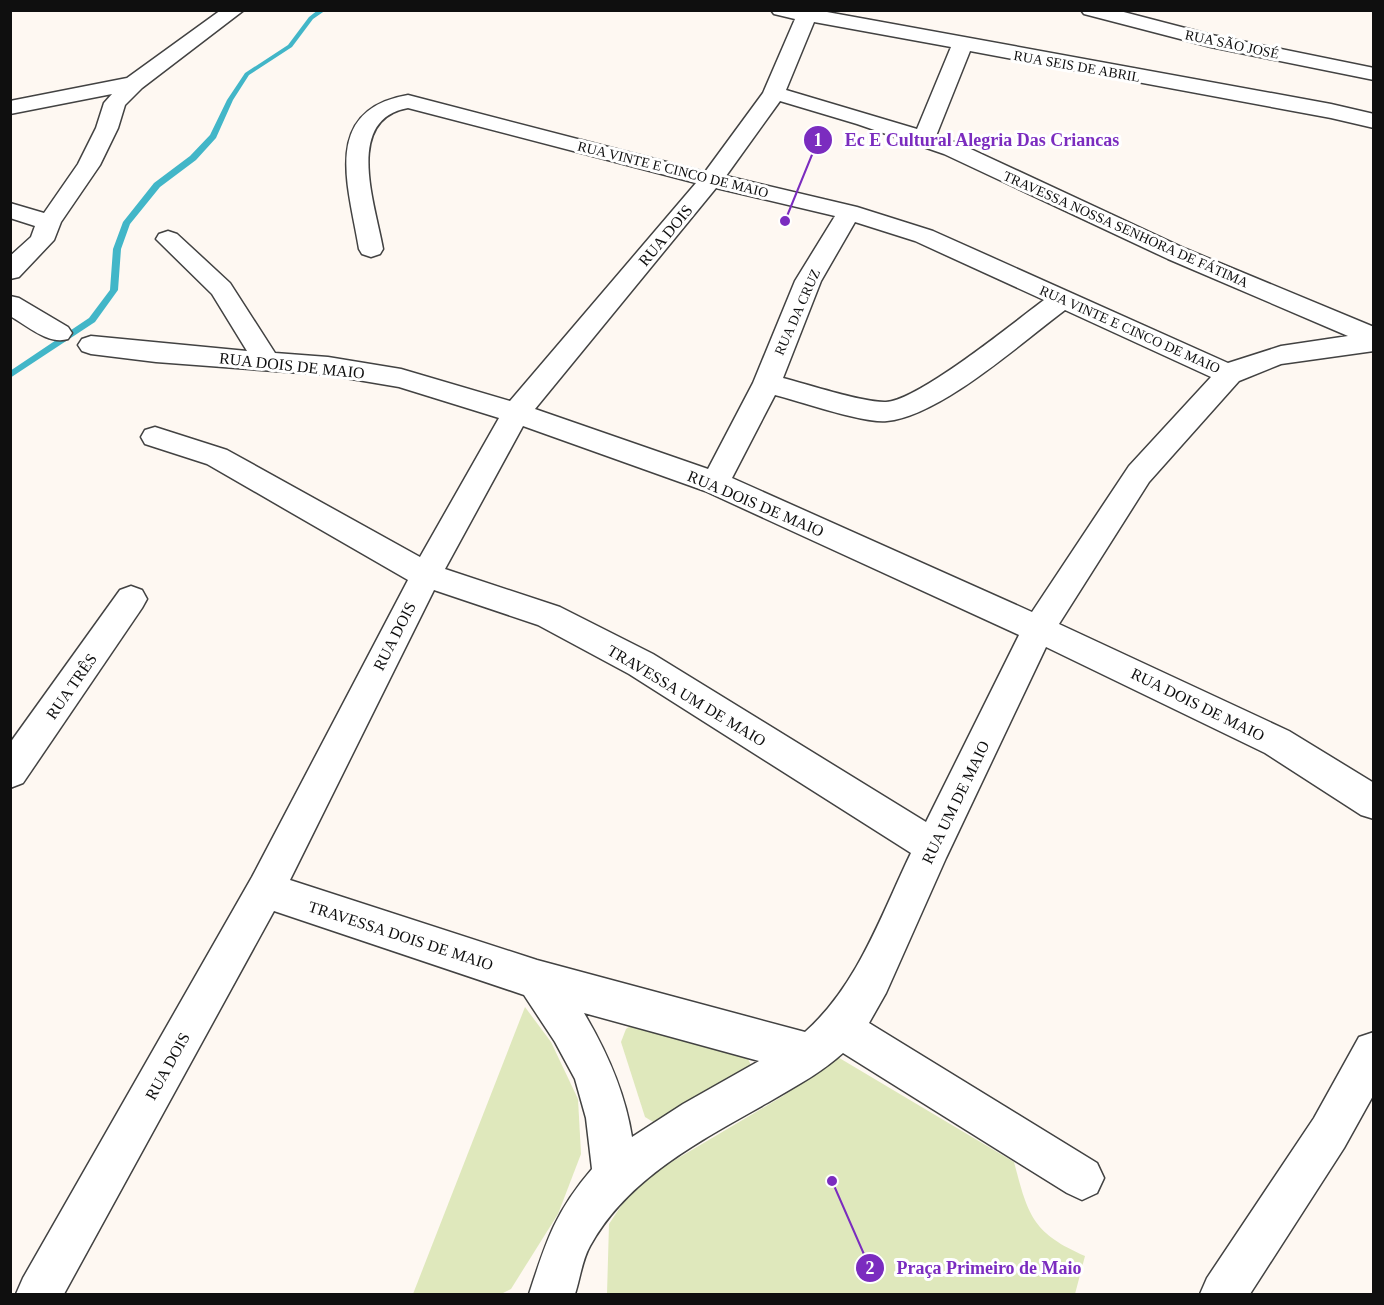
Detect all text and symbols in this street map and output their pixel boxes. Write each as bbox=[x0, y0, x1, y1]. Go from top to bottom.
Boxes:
street label: RUA SÃO JOSÉ bbox=[1184, 26, 1280, 62]
street label: RUA SEIS DE ABRIL bbox=[1013, 48, 1141, 85]
callout: Ec E Cultural Alegria Das Criancas bbox=[803, 122, 1132, 158]
text: 1 bbox=[814, 130, 823, 150]
text: Ec E Cultural Alegria Das Criancas bbox=[845, 130, 1119, 150]
street label: RUA VINTE E CINCO DE MAIO bbox=[576, 138, 770, 200]
street label: TRAVESSA NOSSA SENHORA DE FÁTIMA bbox=[1001, 167, 1252, 291]
street label: RUA DOIS bbox=[635, 201, 696, 269]
street label: RUA DA CRUZ bbox=[772, 267, 823, 358]
street label: RUA VINTE E CINCO DE MAIO bbox=[1037, 283, 1222, 376]
street label: RUA DOIS DE MAIO bbox=[218, 349, 366, 382]
street label: RUA DOIS DE MAIO bbox=[685, 467, 826, 540]
street label: RUA DOIS bbox=[370, 599, 419, 673]
street label: TRAVESSA UM DE MAIO bbox=[605, 641, 769, 749]
street label: RUA TRÊS bbox=[42, 650, 100, 722]
street label: RUA DOIS DE MAIO bbox=[1128, 665, 1267, 744]
street label: RUA UM DE MAIO bbox=[918, 738, 993, 866]
street label: TRAVESSA DOIS DE MAIO bbox=[306, 898, 495, 973]
street label: RUA DOIS bbox=[142, 1030, 193, 1103]
callout: Praça Primeiro de Maio bbox=[855, 1250, 1094, 1286]
text: 2 bbox=[866, 1258, 875, 1278]
text: Praça Primeiro de Maio bbox=[896, 1258, 1082, 1278]

